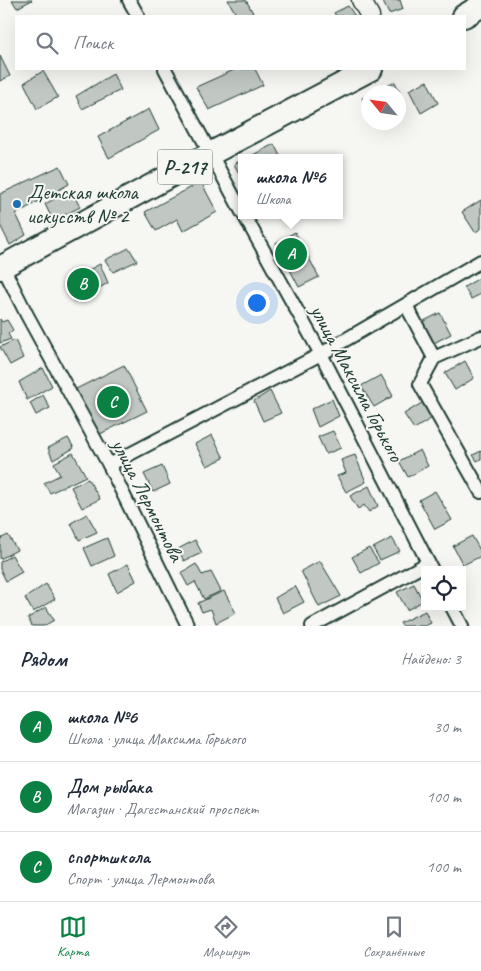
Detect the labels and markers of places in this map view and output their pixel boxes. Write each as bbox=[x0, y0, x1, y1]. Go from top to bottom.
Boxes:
place label: Детская школа искусств № 2 bbox=[27, 179, 139, 229]
marker: Детская школа искусств № 2 bbox=[11, 198, 23, 210]
pin: A bbox=[275, 235, 307, 273]
pin: B bbox=[67, 265, 99, 303]
pin: C bbox=[97, 383, 129, 421]

